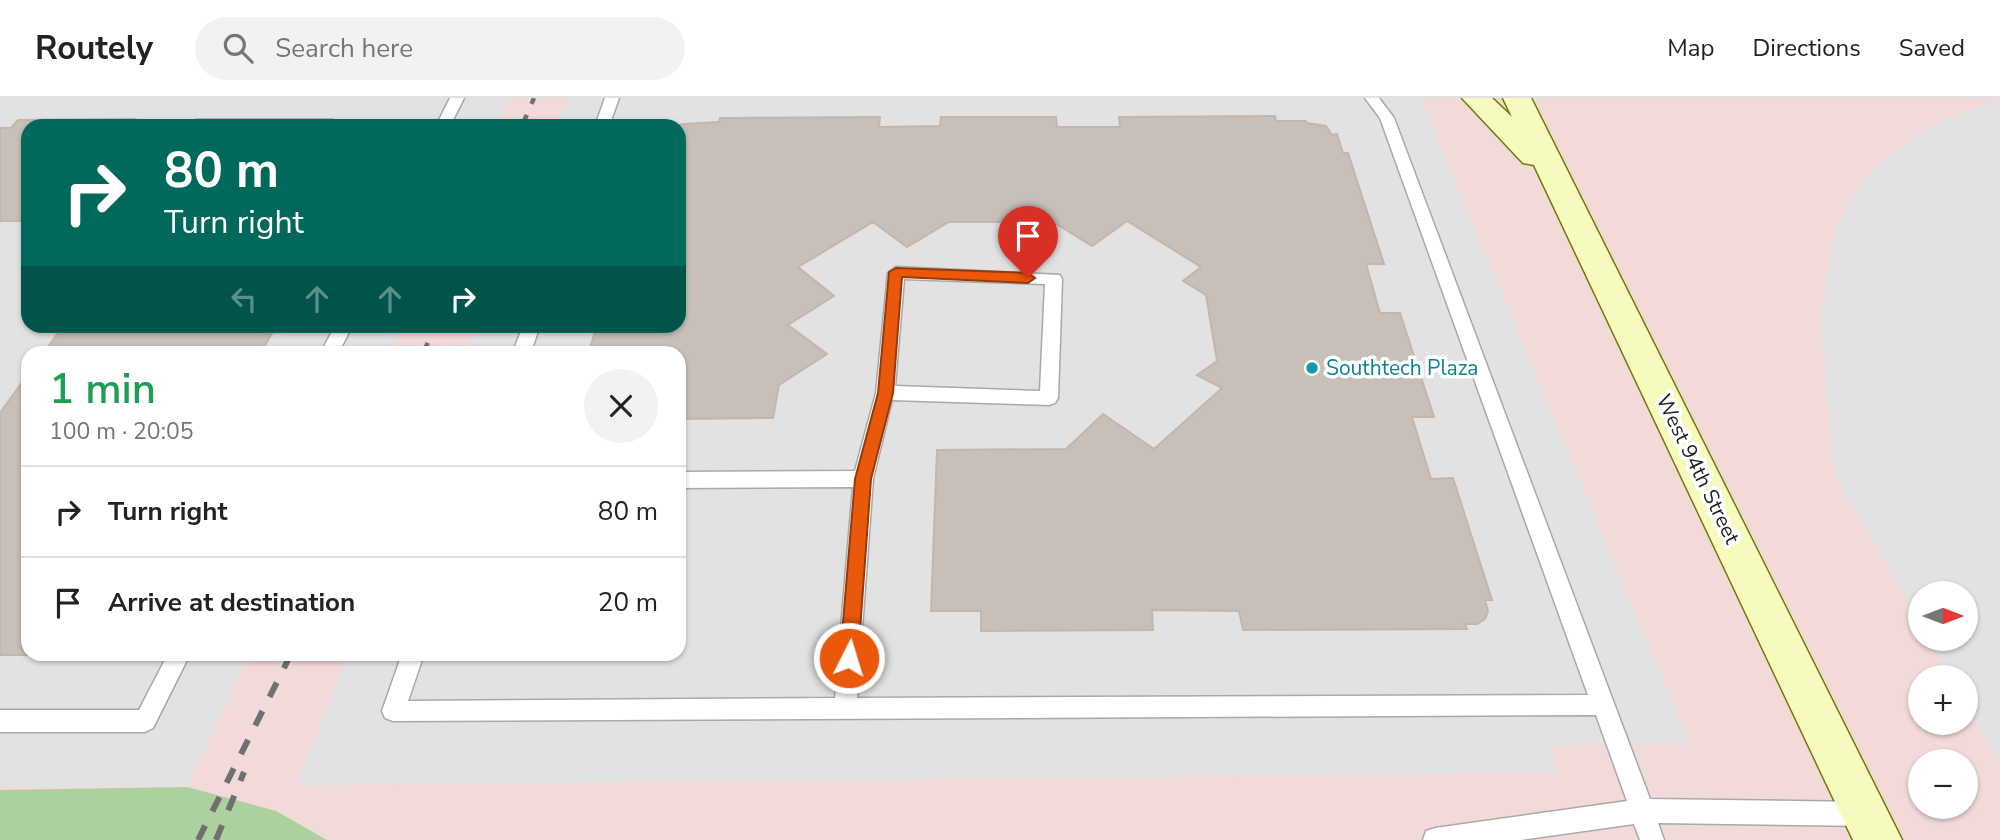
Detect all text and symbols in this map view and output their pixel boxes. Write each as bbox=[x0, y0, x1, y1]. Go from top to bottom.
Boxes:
search box bbox=[195, 17, 685, 80]
text: Routely bbox=[35, 26, 153, 71]
icon: search bbox=[219, 29, 257, 67]
text: Search here bbox=[275, 31, 413, 66]
text: Map bbox=[1667, 32, 1714, 64]
text: Directions bbox=[1752, 32, 1861, 64]
text: Saved bbox=[1899, 32, 1965, 64]
text: 80 m bbox=[164, 137, 279, 204]
icon: right bbox=[49, 147, 140, 238]
text: Turn right bbox=[164, 201, 304, 244]
pin bbox=[998, 206, 1058, 278]
icon: arrive bbox=[1009, 217, 1047, 255]
icon: left bbox=[225, 280, 263, 318]
icon: ahead bbox=[298, 280, 336, 318]
icon: ahead bbox=[371, 280, 409, 318]
icon: right bbox=[444, 280, 482, 318]
place label: Southtech Plaza bbox=[1326, 354, 1479, 382]
marker: Southtech Plaza bbox=[1304, 360, 1320, 376]
text: 1 min bbox=[49, 361, 156, 418]
button: close bbox=[584, 369, 658, 443]
street label: West 94th Street bbox=[1650, 390, 1747, 549]
text: 100 m · 20:05 bbox=[49, 416, 194, 447]
icon: right bbox=[49, 493, 87, 531]
text: Turn right bbox=[108, 494, 227, 529]
text: 80 m bbox=[598, 494, 658, 529]
north arrow bbox=[1908, 581, 1978, 651]
map controls bbox=[1908, 581, 1978, 819]
icon: arrive bbox=[49, 584, 87, 622]
text: Arrive at destination bbox=[108, 585, 355, 620]
text: 20 m bbox=[598, 585, 658, 620]
position arrow bbox=[812, 621, 886, 695]
button: + bbox=[1908, 665, 1978, 735]
button: − bbox=[1908, 749, 1978, 819]

